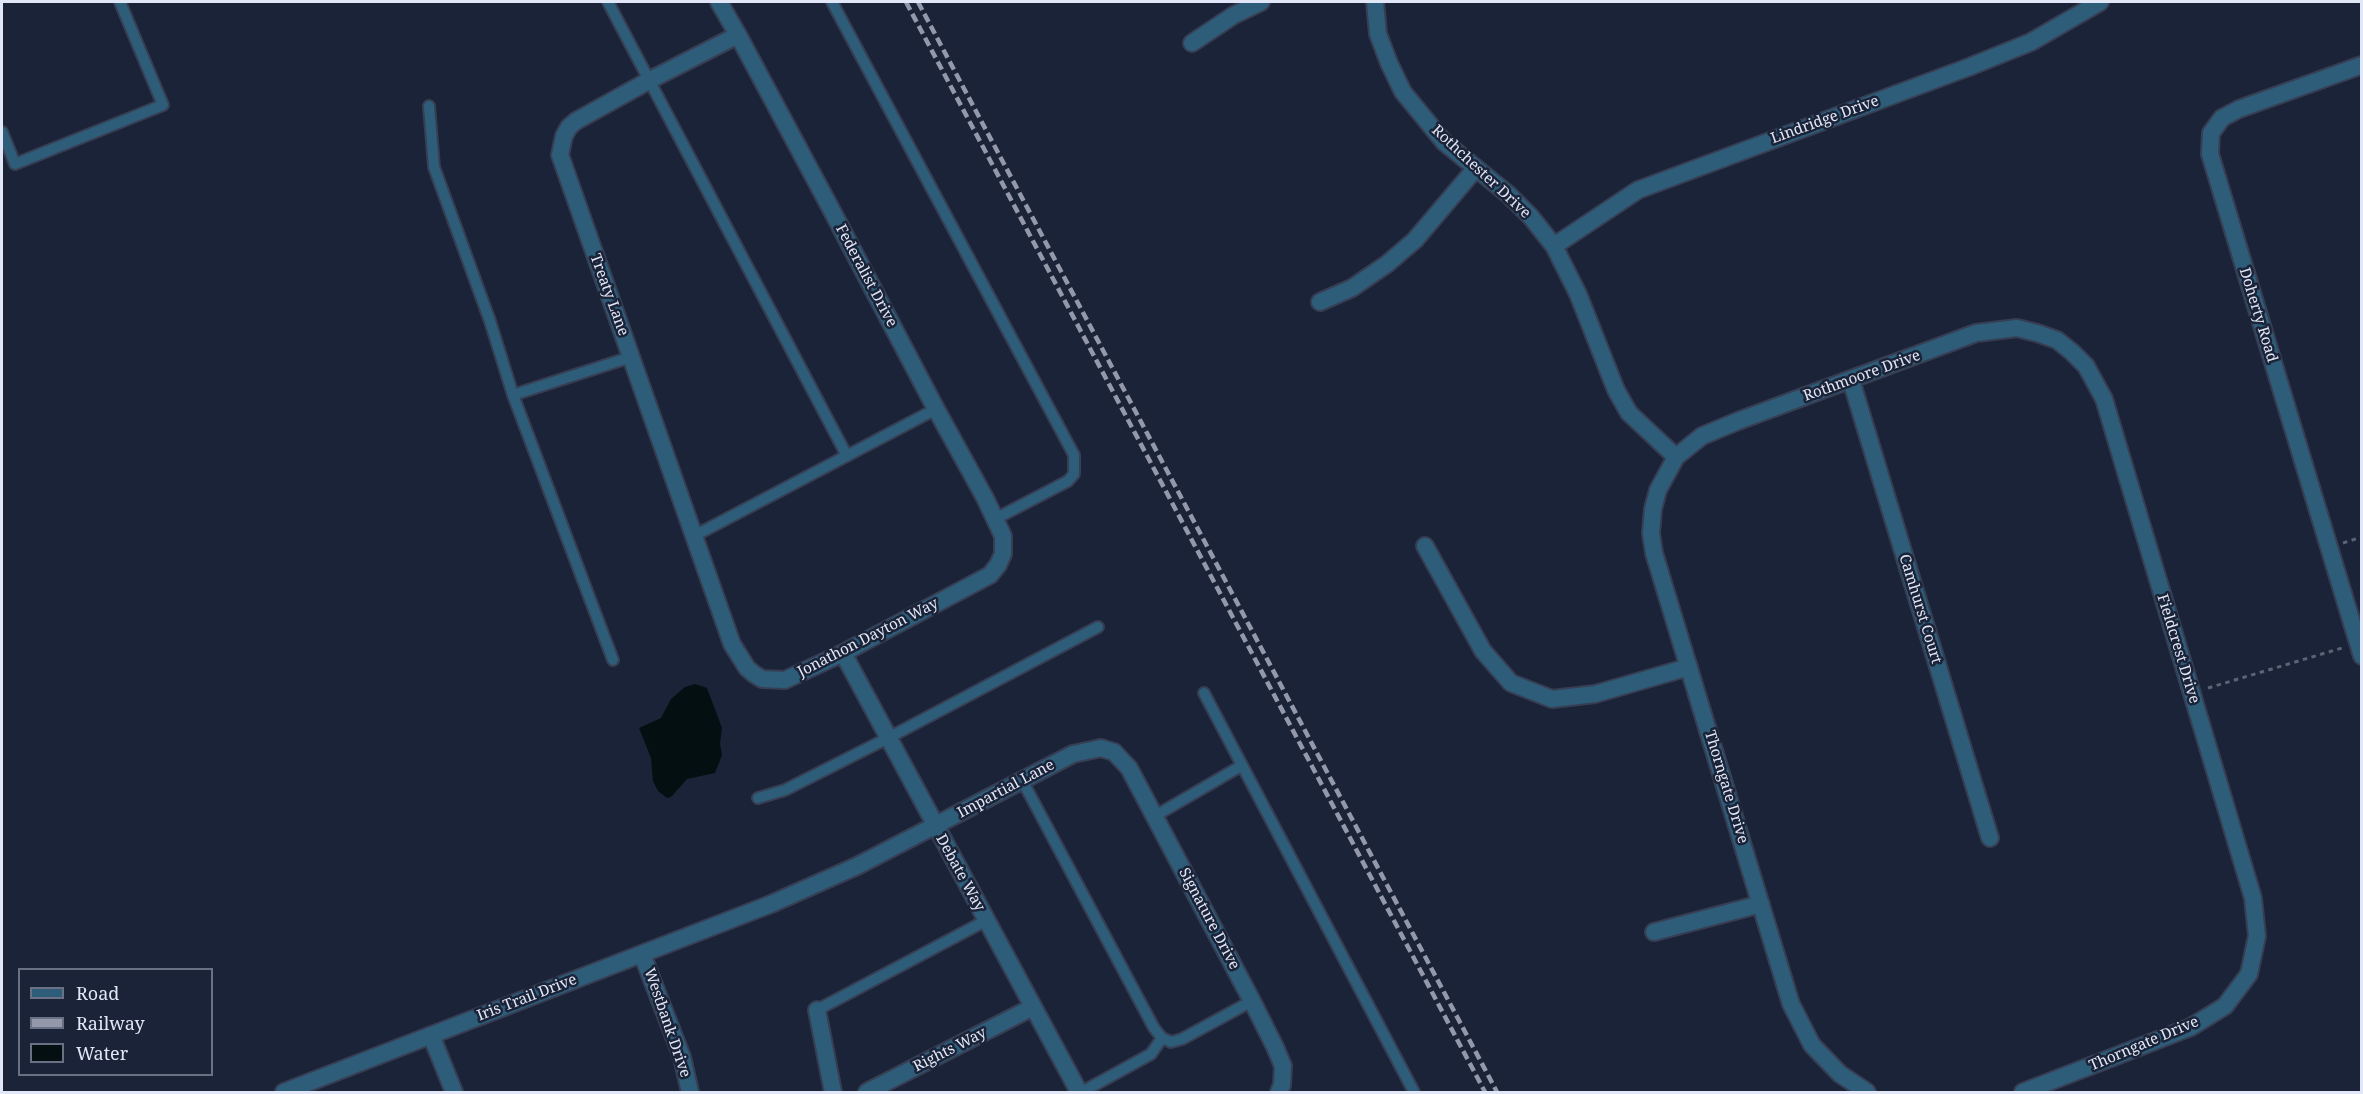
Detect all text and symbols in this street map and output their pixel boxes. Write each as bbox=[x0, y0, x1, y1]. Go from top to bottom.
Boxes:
street label: Lindridge Drive bbox=[1769, 92, 1881, 148]
street label: Rothchester Drive bbox=[1428, 122, 1534, 222]
street label: Federalist Drive bbox=[831, 222, 901, 330]
street label: Treaty Lane bbox=[586, 252, 632, 338]
street label: Doherty Road bbox=[2235, 266, 2281, 364]
street label: Rothmoore Drive bbox=[1801, 346, 1923, 406]
street label: Camhurst Court bbox=[1895, 552, 1945, 666]
street label: Fieldcrest Drive bbox=[2153, 592, 2203, 706]
street label: Jonathon Dayton Way bbox=[795, 595, 941, 681]
street label: Thorngate Drive bbox=[1700, 728, 1752, 846]
street label: Impartial Lane bbox=[955, 756, 1057, 822]
street label: Debate Way bbox=[932, 831, 988, 915]
street label: Signature Drive bbox=[1175, 865, 1243, 973]
street label: Westbank Drive bbox=[640, 966, 694, 1080]
legend bbox=[18, 968, 213, 1076]
street label: Iris Trail Drive bbox=[475, 971, 579, 1025]
text: Road bbox=[76, 981, 119, 1005]
text: Railway bbox=[76, 1011, 145, 1035]
street label: Thorngate Drive bbox=[2086, 1013, 2202, 1075]
street label: Rights Way bbox=[911, 1024, 989, 1076]
text: Water bbox=[76, 1041, 128, 1065]

